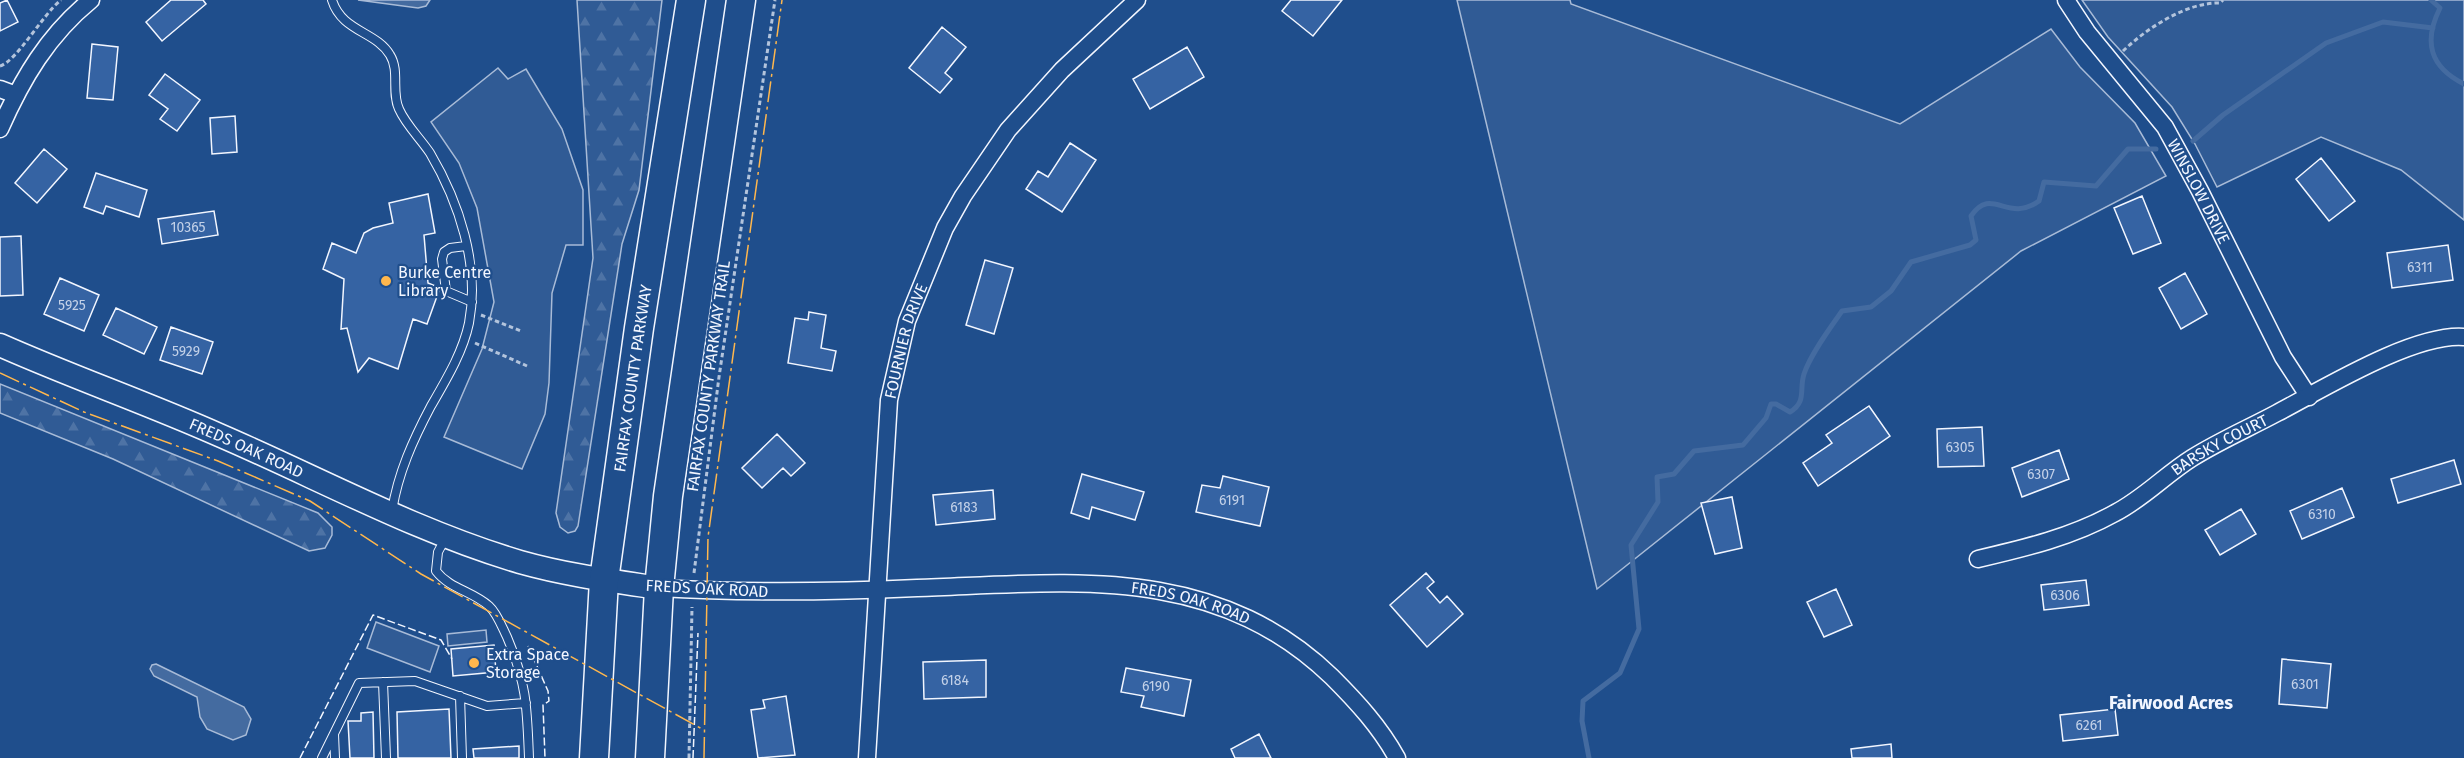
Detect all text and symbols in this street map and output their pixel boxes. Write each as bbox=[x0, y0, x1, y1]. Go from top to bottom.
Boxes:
street label: WINSLOW DRIVE bbox=[2163, 136, 2234, 247]
house number: 10365 bbox=[170, 219, 206, 236]
street label: FAIRFAX COUNTY PARKWAY TRAIL bbox=[683, 259, 734, 493]
house number: 6311 bbox=[2407, 259, 2433, 276]
place label: Burke Centre Library bbox=[398, 263, 491, 300]
marker: Burke Centre Library bbox=[379, 274, 393, 288]
street label: FOURNIER DRIVE bbox=[881, 281, 931, 401]
street label: FAIRFAX COUNTY PARKWAY bbox=[610, 283, 656, 473]
house number: 5925 bbox=[58, 297, 86, 314]
house number: 5929 bbox=[172, 343, 200, 360]
street label: BARSKY COURT bbox=[2167, 410, 2271, 480]
street label: FREDS OAK ROAD bbox=[186, 414, 306, 482]
house number: 6305 bbox=[1945, 439, 1975, 456]
house number: 6307 bbox=[2027, 466, 2055, 483]
house number: 6191 bbox=[1219, 492, 1245, 509]
house number: 6183 bbox=[950, 499, 978, 516]
house number: 6310 bbox=[2308, 506, 2336, 523]
street label: FREDS OAK ROAD bbox=[645, 576, 769, 601]
street label: FREDS OAK ROAD bbox=[1130, 578, 1253, 628]
house number: 6306 bbox=[2050, 587, 2080, 604]
place label: Extra Space Storage bbox=[486, 645, 569, 682]
marker: Extra Space Storage bbox=[467, 656, 481, 670]
house number: 6184 bbox=[941, 672, 970, 689]
house number: 6301 bbox=[2291, 676, 2319, 693]
house number: 6190 bbox=[1142, 678, 1170, 695]
district label: Fairwood Acres bbox=[2109, 692, 2233, 714]
house number: 6261 bbox=[2075, 717, 2103, 734]

